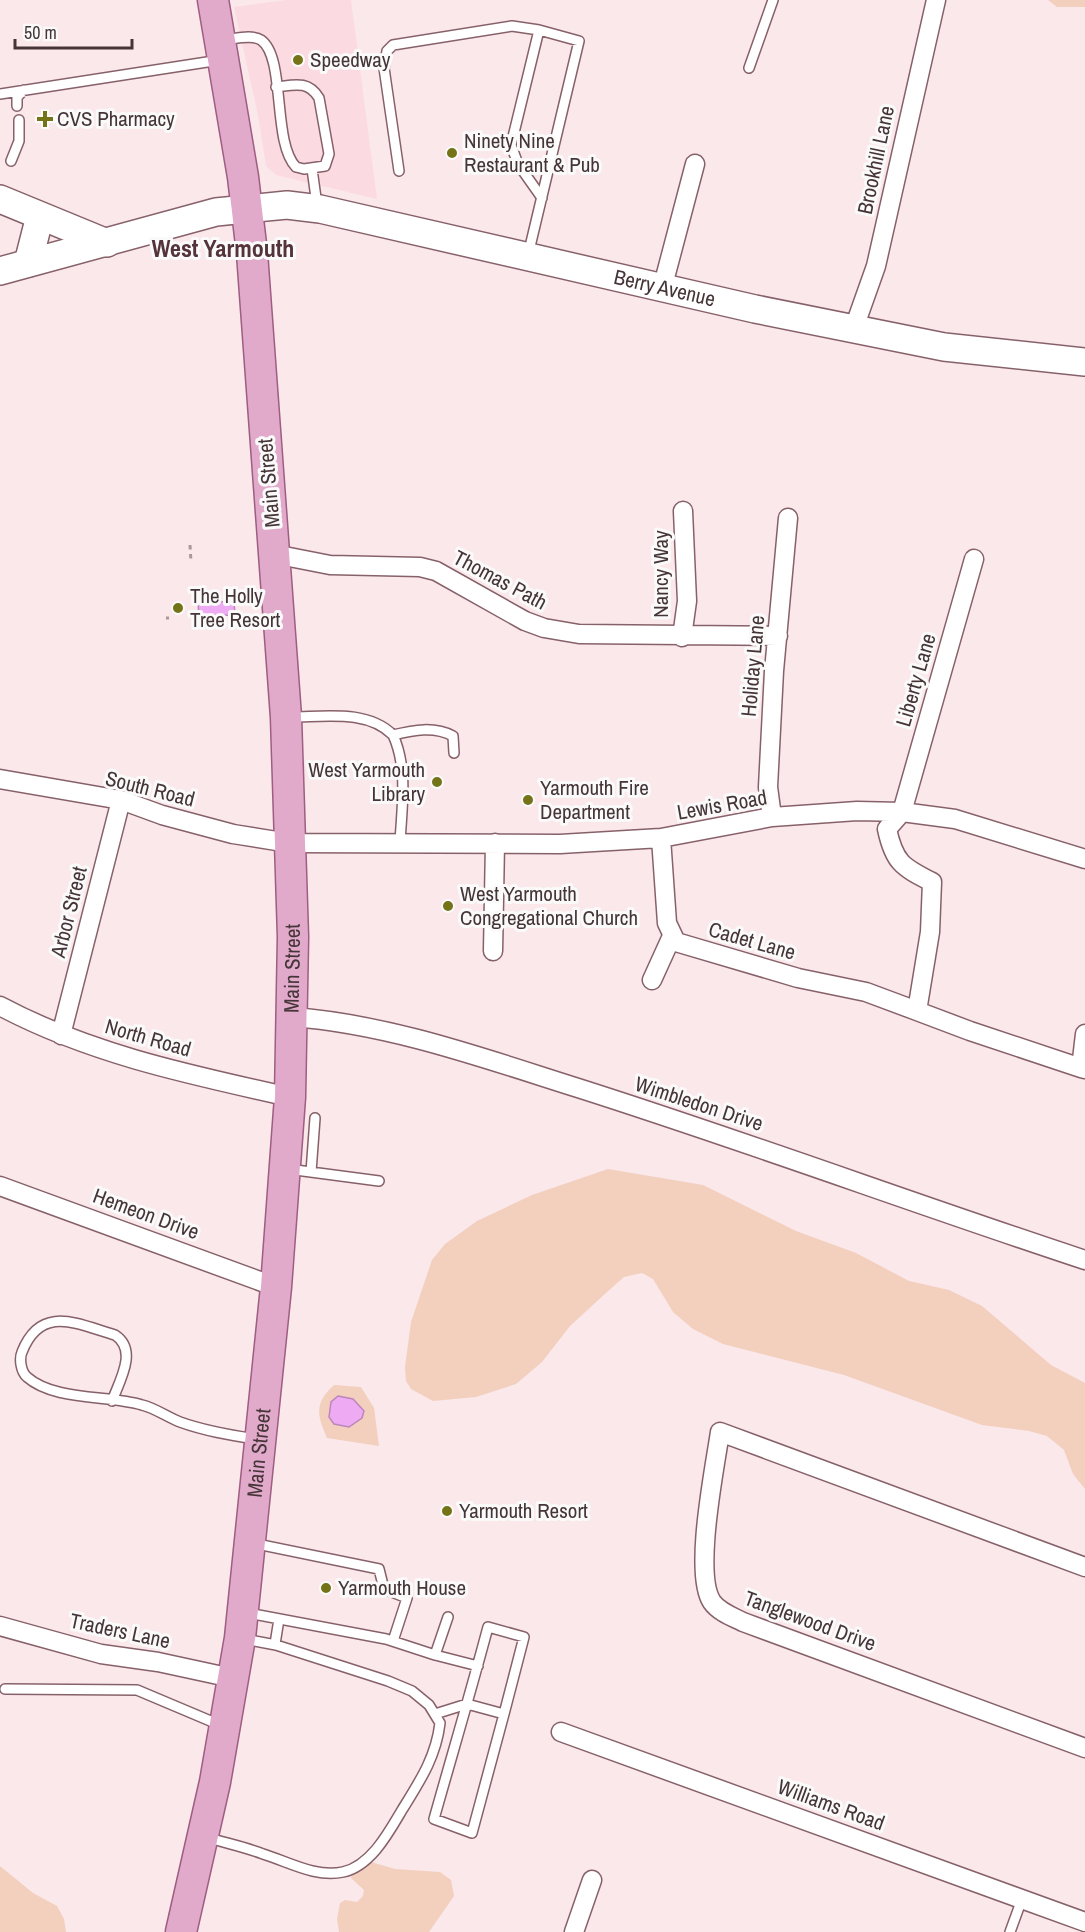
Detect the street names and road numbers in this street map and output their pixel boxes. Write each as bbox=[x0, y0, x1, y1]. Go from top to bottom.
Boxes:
street label: Brookhill Lane bbox=[850, 103, 901, 217]
street label: Berry Avenue bbox=[611, 262, 718, 313]
street label: Main Street bbox=[250, 437, 287, 529]
street label: Nancy Way bbox=[646, 530, 675, 618]
street label: Thomas Path bbox=[448, 543, 552, 616]
street label: Holiday Lane bbox=[734, 614, 771, 718]
street label: Liberty Lane bbox=[888, 630, 943, 730]
street label: South Road bbox=[102, 763, 198, 814]
street label: Lewis Road bbox=[675, 782, 769, 827]
street label: Arbor Street bbox=[43, 863, 94, 961]
street label: Cadet Lane bbox=[705, 914, 799, 967]
street label: Main Street bbox=[277, 923, 307, 1013]
street label: North Road bbox=[102, 1011, 194, 1064]
street label: Wimbledon Drive bbox=[631, 1069, 767, 1138]
street label: Hemeon Drive bbox=[89, 1181, 203, 1246]
street label: Main Street bbox=[240, 1407, 277, 1499]
street label: Tanglewood Drive bbox=[740, 1583, 880, 1658]
street label: Traders Lane bbox=[67, 1606, 173, 1655]
street label: Williams Road bbox=[774, 1772, 889, 1837]

